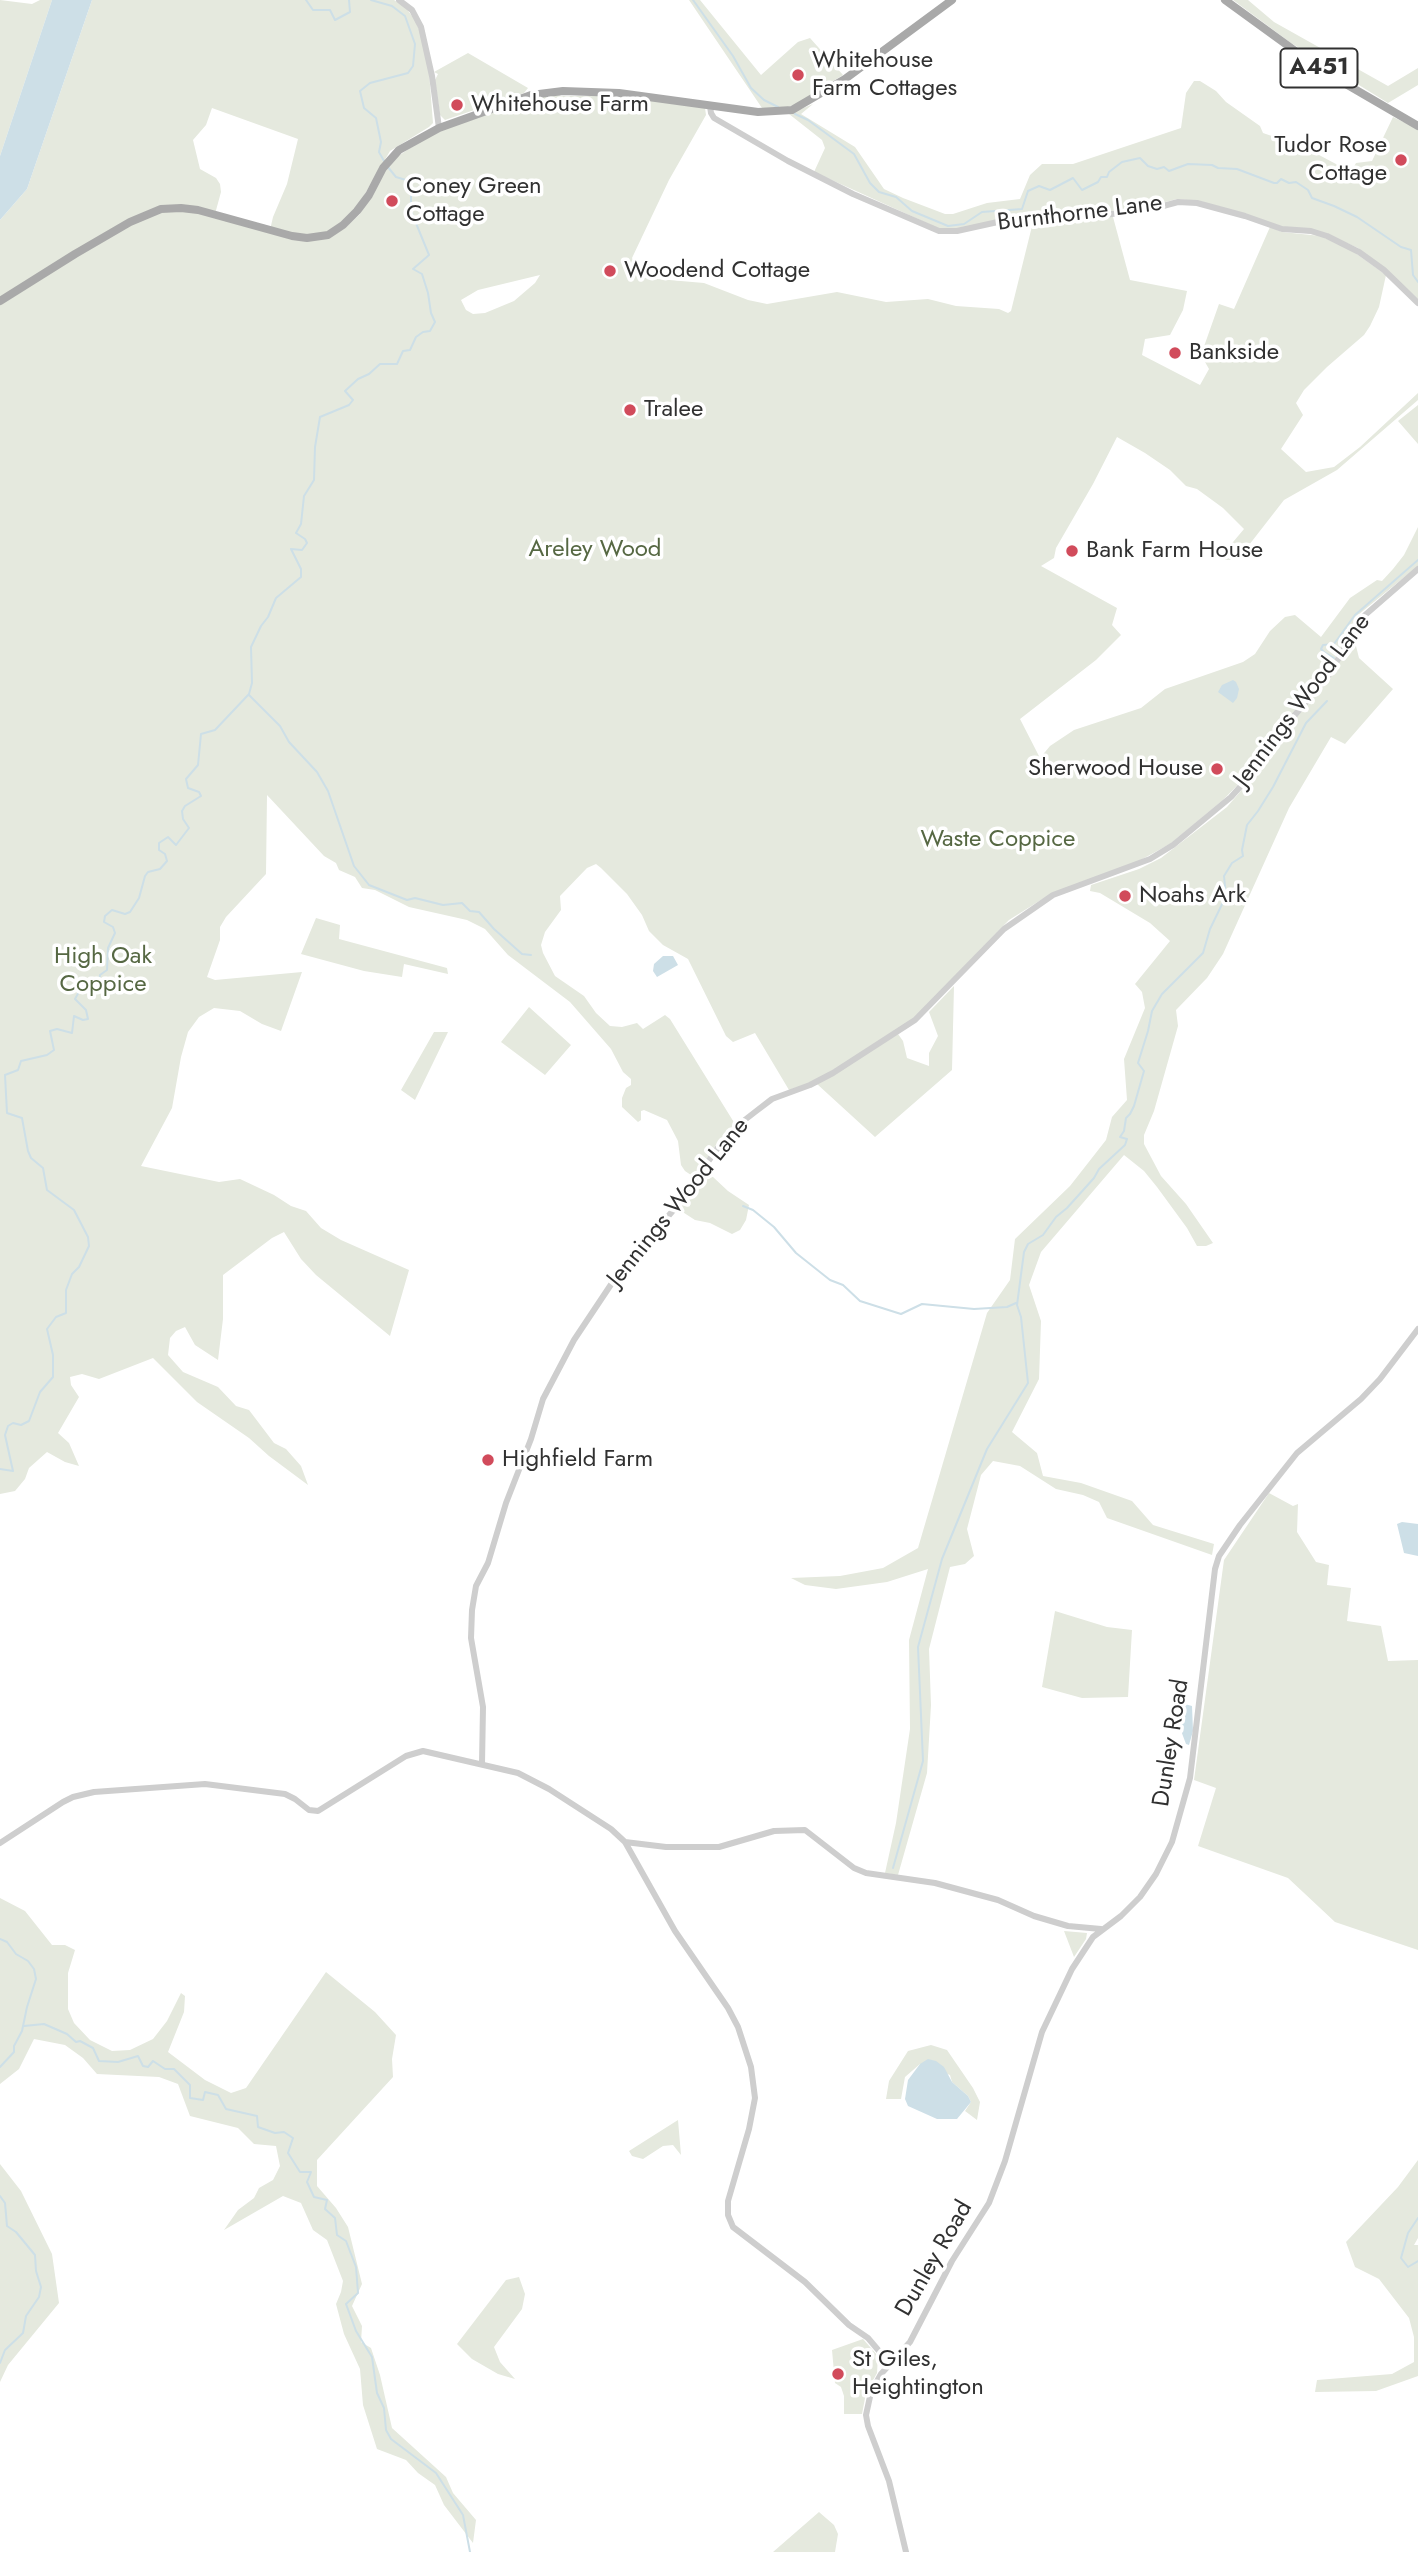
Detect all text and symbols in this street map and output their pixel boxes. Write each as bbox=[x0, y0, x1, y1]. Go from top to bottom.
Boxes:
place label: Whitehouse Farm Cottages bbox=[812, 47, 957, 103]
road number: A451 bbox=[1280, 48, 1358, 88]
marker: Whitehouse Farm Cottages bbox=[790, 67, 806, 83]
place label: Whitehouse Farm bbox=[471, 91, 649, 119]
marker: Whitehouse Farm bbox=[449, 97, 465, 113]
place label: Tudor Rose Cottage bbox=[1274, 132, 1387, 188]
marker: Tudor Rose Cottage bbox=[1393, 152, 1409, 168]
place label: Coney Green Cottage bbox=[406, 173, 542, 229]
street label: Burnthorne Lane bbox=[996, 190, 1164, 238]
marker: Coney Green Cottage bbox=[384, 193, 400, 209]
place label: Woodend Cottage bbox=[624, 257, 810, 285]
marker: Woodend Cottage bbox=[602, 263, 618, 279]
place label: Bankside bbox=[1189, 339, 1279, 367]
marker: Bankside bbox=[1167, 345, 1183, 361]
place label: Tralee bbox=[644, 396, 703, 424]
marker: Tralee bbox=[622, 402, 638, 418]
park label: Areley Wood bbox=[528, 536, 662, 564]
place label: Bank Farm House bbox=[1086, 537, 1263, 565]
marker: Bank Farm House bbox=[1064, 543, 1080, 559]
street label: Jennings Wood Lane bbox=[1229, 609, 1377, 793]
place label: Sherwood House bbox=[1028, 755, 1203, 783]
marker: Sherwood House bbox=[1209, 761, 1225, 777]
park label: Waste Coppice bbox=[921, 826, 1075, 854]
place label: Noahs Ark bbox=[1139, 882, 1246, 910]
marker: Noahs Ark bbox=[1117, 888, 1133, 904]
park label: High Oak Coppice bbox=[54, 943, 152, 999]
street label: Jennings Wood Lane bbox=[602, 1113, 756, 1293]
place label: Highfield Farm bbox=[502, 1446, 653, 1474]
marker: Highfield Farm bbox=[480, 1452, 496, 1468]
street label: Dunley Road bbox=[1148, 1677, 1196, 1809]
street label: Dunley Road bbox=[890, 2196, 980, 2322]
place label: St Giles, Heightington bbox=[852, 2346, 984, 2402]
marker: St Giles, Heightington bbox=[830, 2366, 846, 2382]

